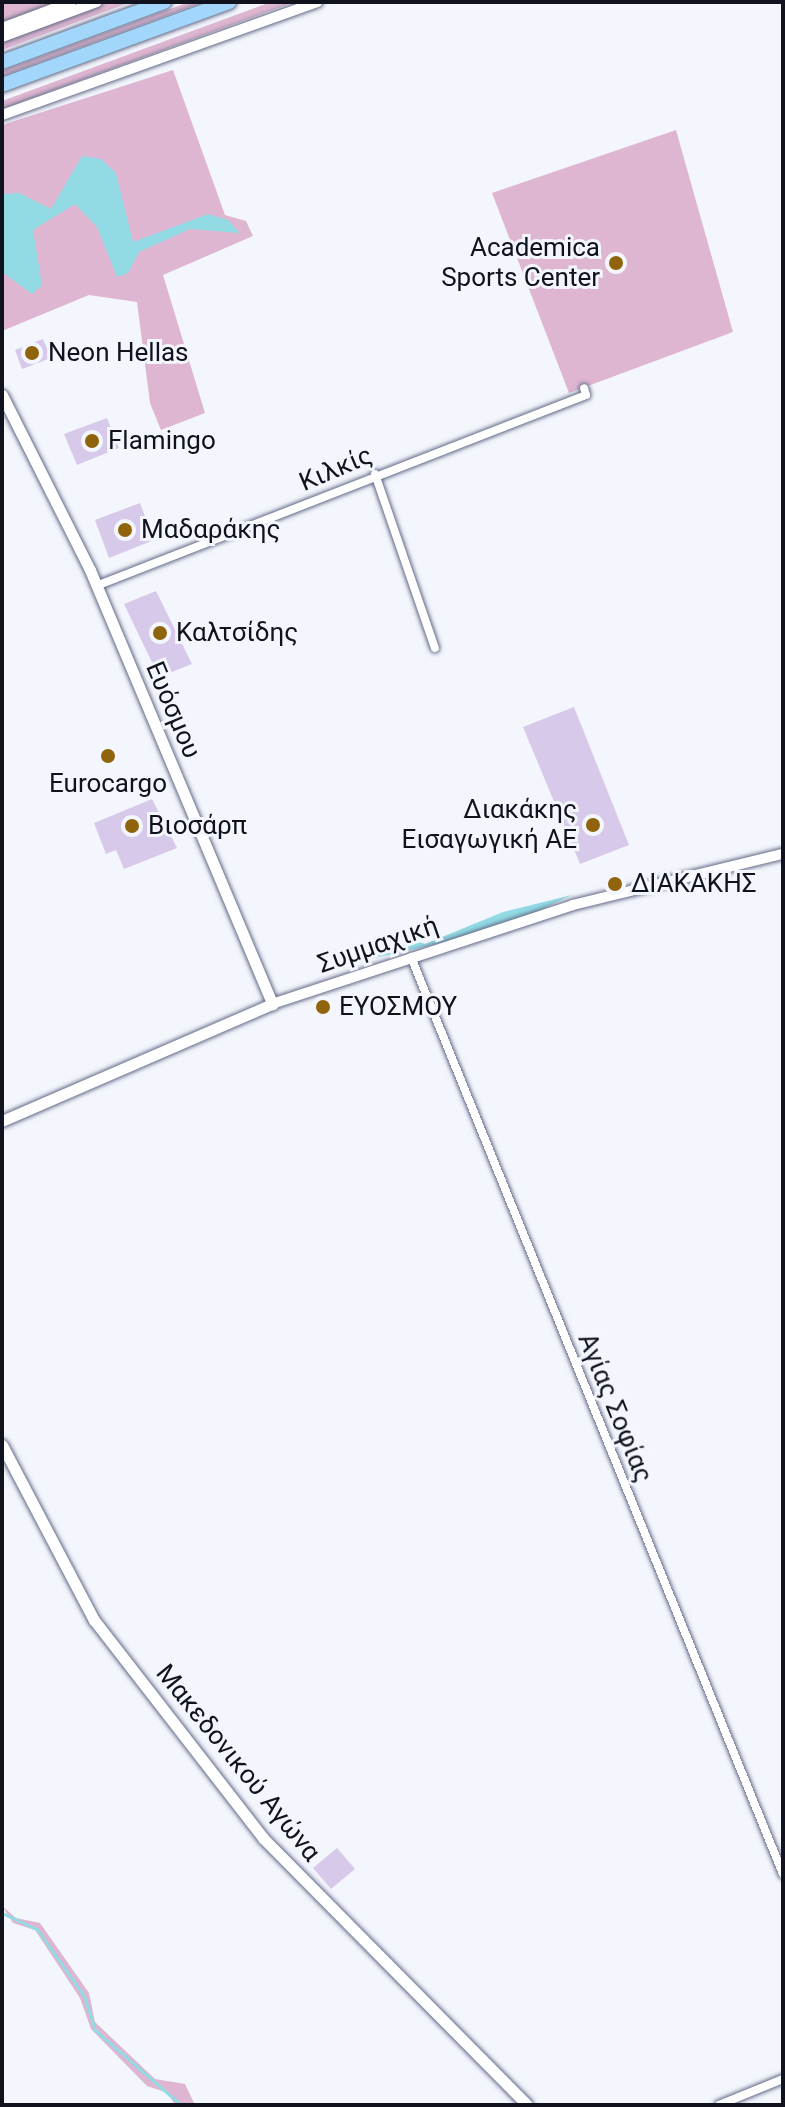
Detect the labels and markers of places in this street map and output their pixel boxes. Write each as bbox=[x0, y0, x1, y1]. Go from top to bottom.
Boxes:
place label: Academica Sports Center bbox=[441, 232, 600, 294]
marker: Academica Sports Center bbox=[607, 254, 625, 272]
place label: Neon Hellas bbox=[48, 337, 189, 369]
marker: Neon Hellas bbox=[23, 344, 41, 362]
place label: Flamingo bbox=[108, 425, 216, 457]
marker: Flamingo bbox=[83, 432, 101, 450]
place label: Μαδαράκης bbox=[141, 514, 280, 546]
marker: Μαδαράκης bbox=[116, 521, 134, 539]
place label: Καλτσίδης bbox=[176, 617, 298, 649]
marker: Καλτσίδης bbox=[151, 624, 169, 642]
marker: Eurocargo bbox=[99, 747, 117, 765]
place label: Eurocargo bbox=[49, 768, 167, 800]
place label: Διακάκης Εισαγωγική ΑΕ bbox=[401, 794, 577, 856]
place label: Βιοσάρπ bbox=[148, 810, 247, 842]
marker: Διακάκης Εισαγωγική ΑΕ bbox=[584, 816, 602, 834]
marker: Βιοσάρπ bbox=[123, 817, 141, 835]
place label: ΔΙΑΚΑΚΗΣ bbox=[631, 868, 757, 900]
marker: ΔΙΑΚΑΚΗΣ bbox=[606, 875, 624, 893]
place label: ΕΥΟΣΜΟΥ bbox=[339, 991, 457, 1023]
marker: ΕΥΟΣΜΟΥ bbox=[314, 998, 332, 1016]

